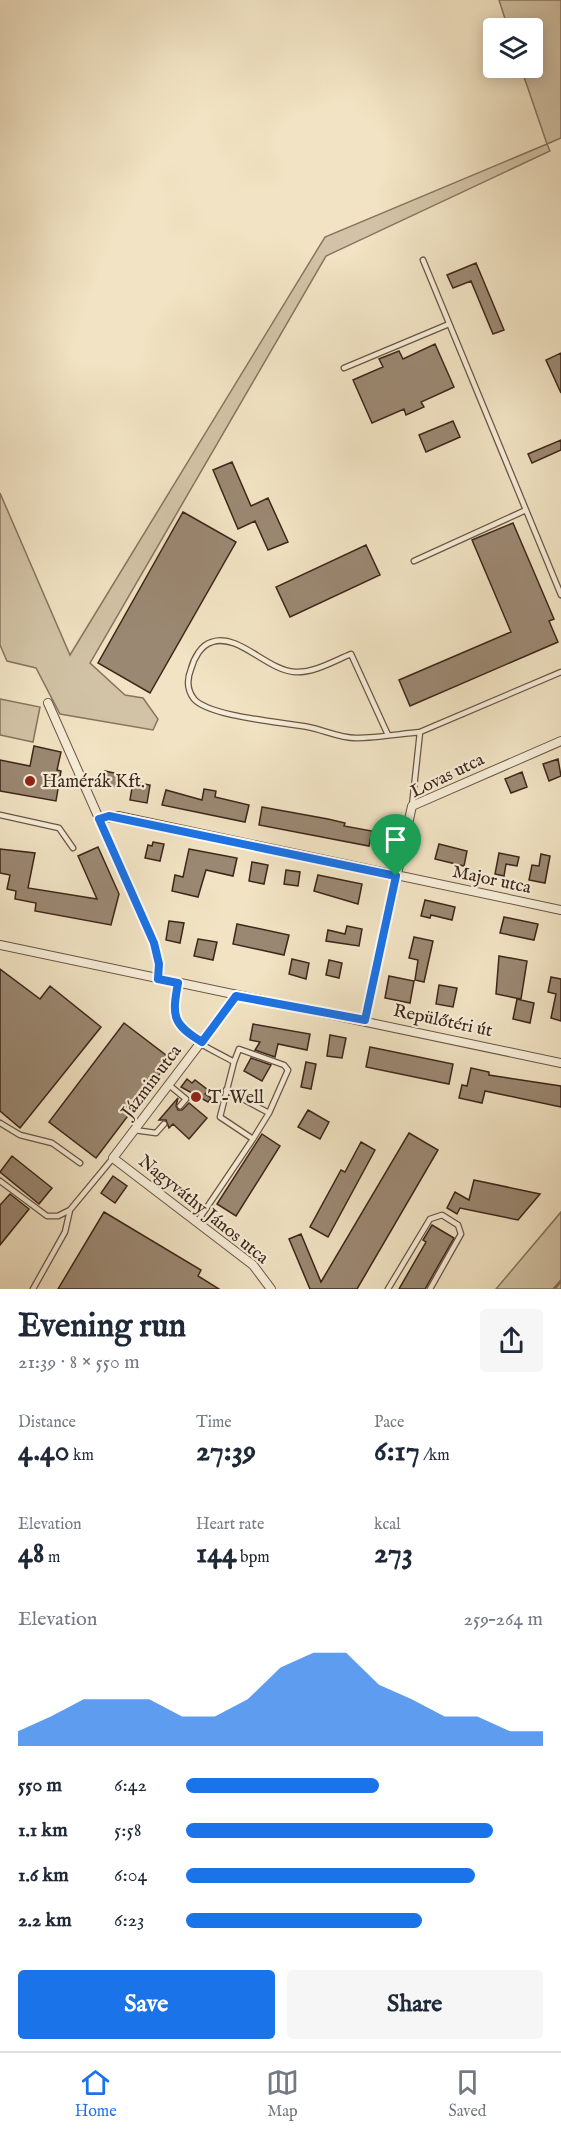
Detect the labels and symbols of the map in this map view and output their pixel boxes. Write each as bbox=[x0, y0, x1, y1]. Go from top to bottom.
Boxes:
street label: Lovas utca bbox=[407, 748, 489, 804]
place label: Hamérák Kft. bbox=[42, 771, 145, 794]
marker: Hamérák Kft. bbox=[23, 774, 37, 788]
pin bbox=[370, 814, 421, 876]
street label: Major utca bbox=[450, 861, 534, 900]
street label: Repülőtéri út bbox=[391, 1000, 494, 1043]
street label: Jázmin utca bbox=[116, 1040, 187, 1125]
place label: T-Well bbox=[208, 1087, 264, 1110]
marker: T-Well bbox=[189, 1090, 203, 1104]
street label: Nagyváthy János utca bbox=[133, 1150, 273, 1270]

